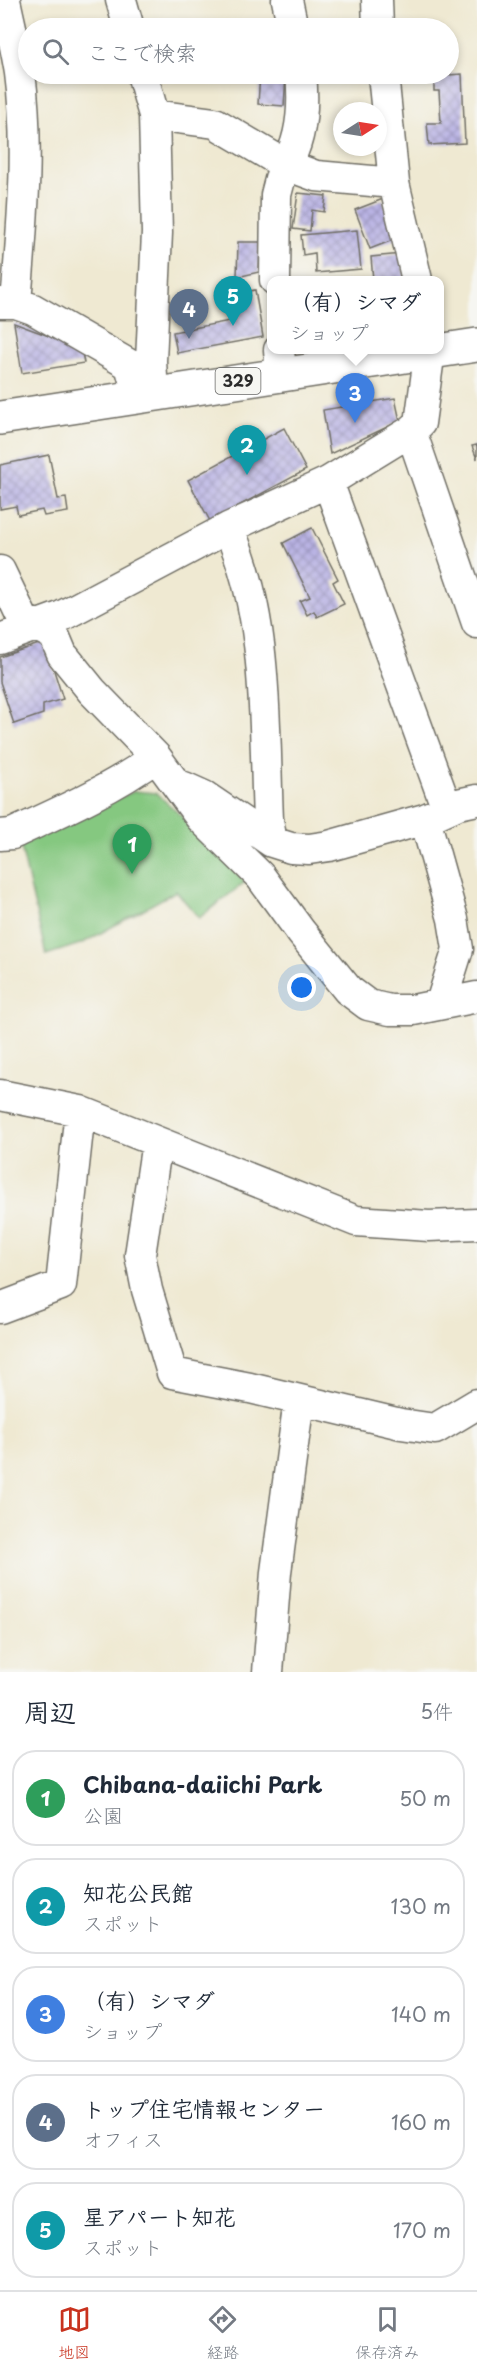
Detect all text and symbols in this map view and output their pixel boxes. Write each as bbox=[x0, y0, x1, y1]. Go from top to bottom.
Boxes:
search box bbox=[18, 18, 459, 84]
icon: search bbox=[39, 35, 72, 68]
text: ここで検索 bbox=[87, 35, 197, 68]
north arrow bbox=[333, 102, 387, 156]
pin: 5 bbox=[214, 276, 252, 326]
popup bbox=[267, 276, 444, 354]
text: （有）シマダ bbox=[289, 284, 422, 317]
pin: 4 bbox=[170, 290, 208, 339]
text: ショップ bbox=[289, 317, 369, 347]
road number: 329 bbox=[216, 368, 260, 394]
pin: 3 bbox=[336, 374, 374, 423]
pin: 2 bbox=[228, 426, 266, 475]
pin: 1 bbox=[112, 824, 152, 874]
your location bbox=[287, 973, 316, 1002]
text: 周辺 bbox=[24, 1692, 76, 1731]
text: 5件 bbox=[420, 1696, 453, 1726]
text: Chibana-daiichi Park bbox=[83, 1767, 322, 1800]
text: 1 bbox=[41, 1783, 50, 1813]
text: 50 m bbox=[399, 1783, 451, 1813]
text: 公園 bbox=[83, 1800, 123, 1830]
text: 知花公民館 bbox=[83, 1875, 193, 1908]
text: 2 bbox=[38, 1891, 53, 1921]
text: 130 m bbox=[391, 1891, 451, 1921]
text: スポット bbox=[83, 1908, 163, 1938]
text: （有）シマダ bbox=[83, 1983, 215, 2016]
text: 3 bbox=[39, 1999, 52, 2029]
text: 140 m bbox=[391, 1999, 451, 2029]
text: ショップ bbox=[83, 2016, 162, 2046]
text: トップ住宅情報センター bbox=[83, 2091, 325, 2124]
text: 4 bbox=[39, 2107, 52, 2137]
text: 160 m bbox=[391, 2107, 451, 2137]
text: オフィス bbox=[83, 2124, 163, 2154]
text: 星アパート知花 bbox=[83, 2199, 236, 2232]
text: 5 bbox=[39, 2215, 52, 2245]
text: 170 m bbox=[393, 2215, 451, 2245]
text: スポット bbox=[83, 2232, 163, 2262]
tab: 地図 bbox=[58, 2303, 91, 2363]
tab: 経路 bbox=[206, 2303, 239, 2363]
tab: 保存済み bbox=[355, 2303, 419, 2363]

